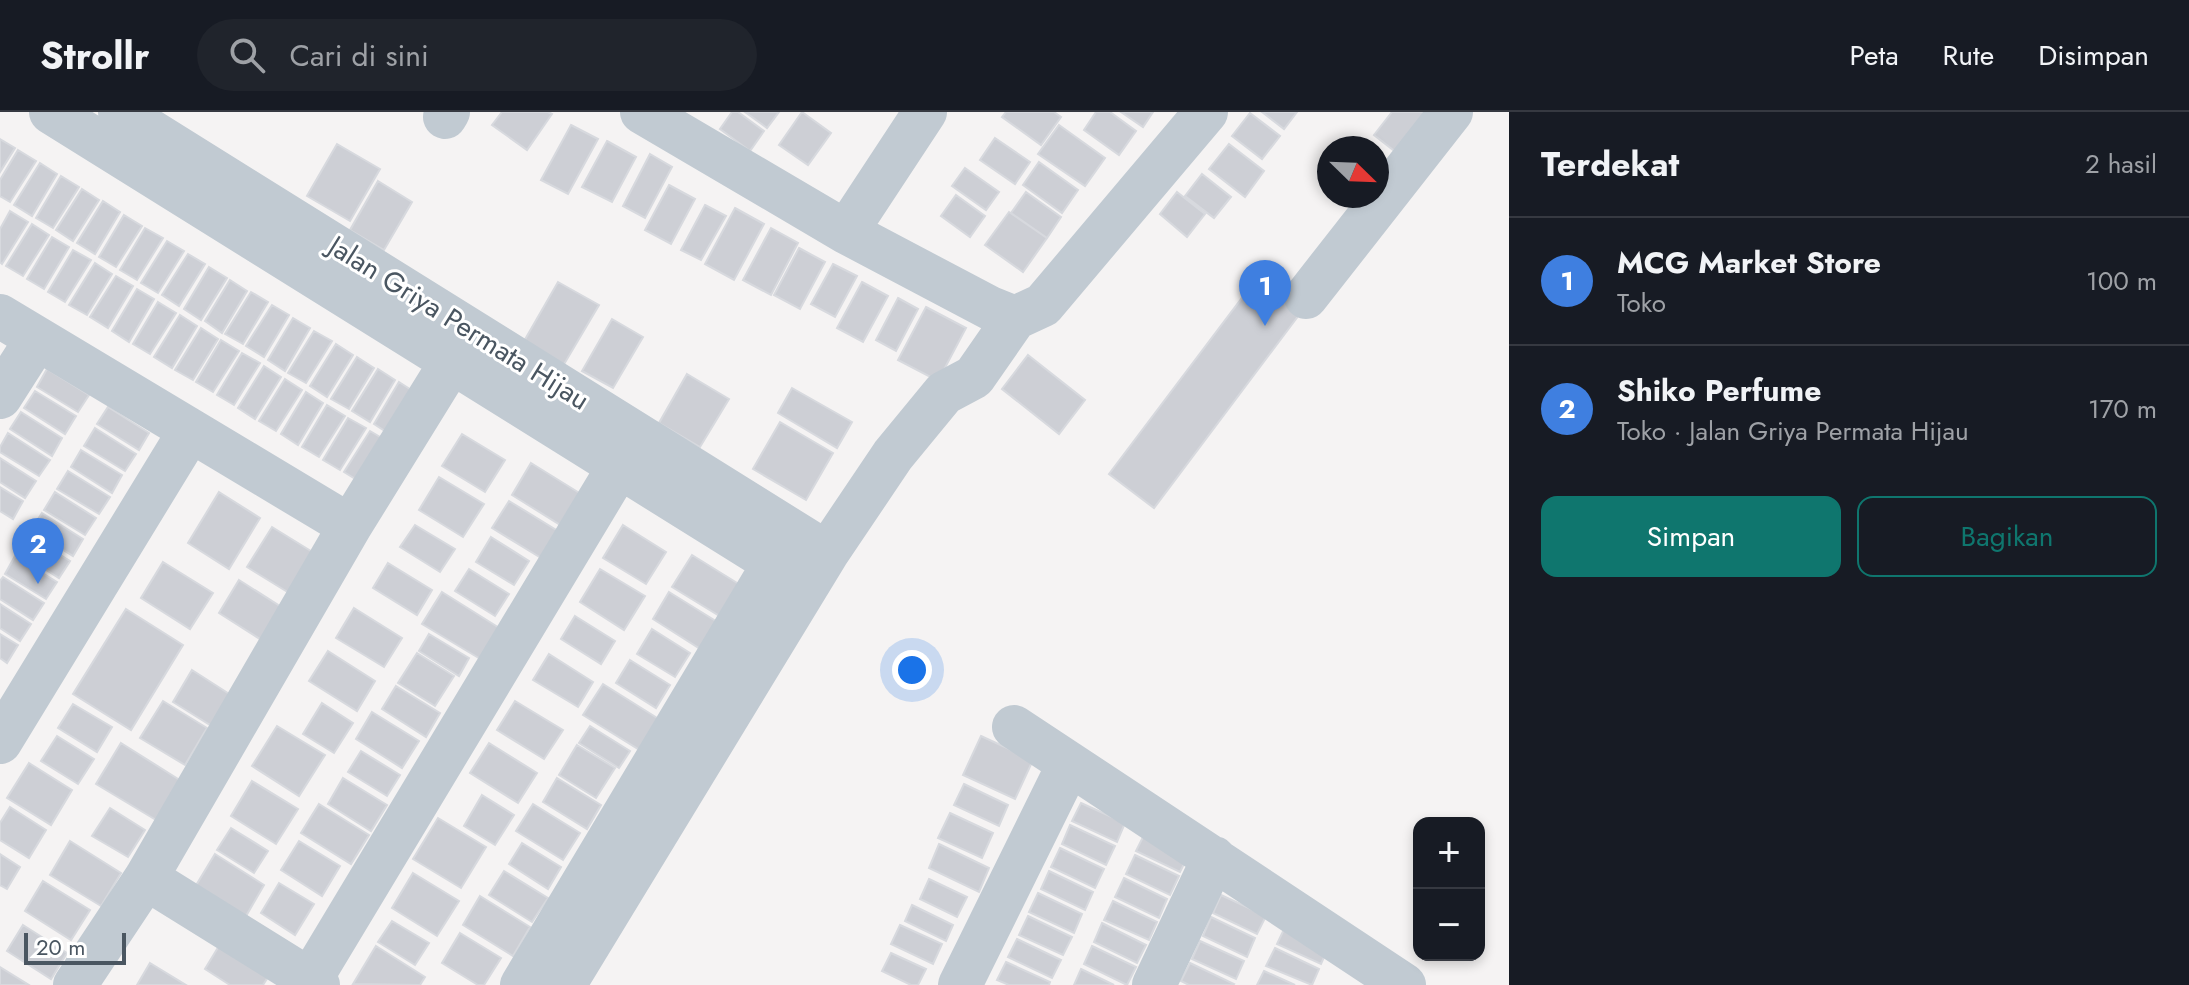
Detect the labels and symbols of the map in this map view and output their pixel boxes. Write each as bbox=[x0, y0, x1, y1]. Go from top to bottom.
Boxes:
north arrow bbox=[1317, 136, 1389, 208]
street label: Jalan Griya Permata Hijau bbox=[317, 224, 597, 420]
pin: 1 bbox=[1239, 260, 1291, 326]
pin: 2 bbox=[12, 518, 64, 584]
your location bbox=[892, 650, 932, 690]
scale bar bbox=[24, 929, 126, 965]

